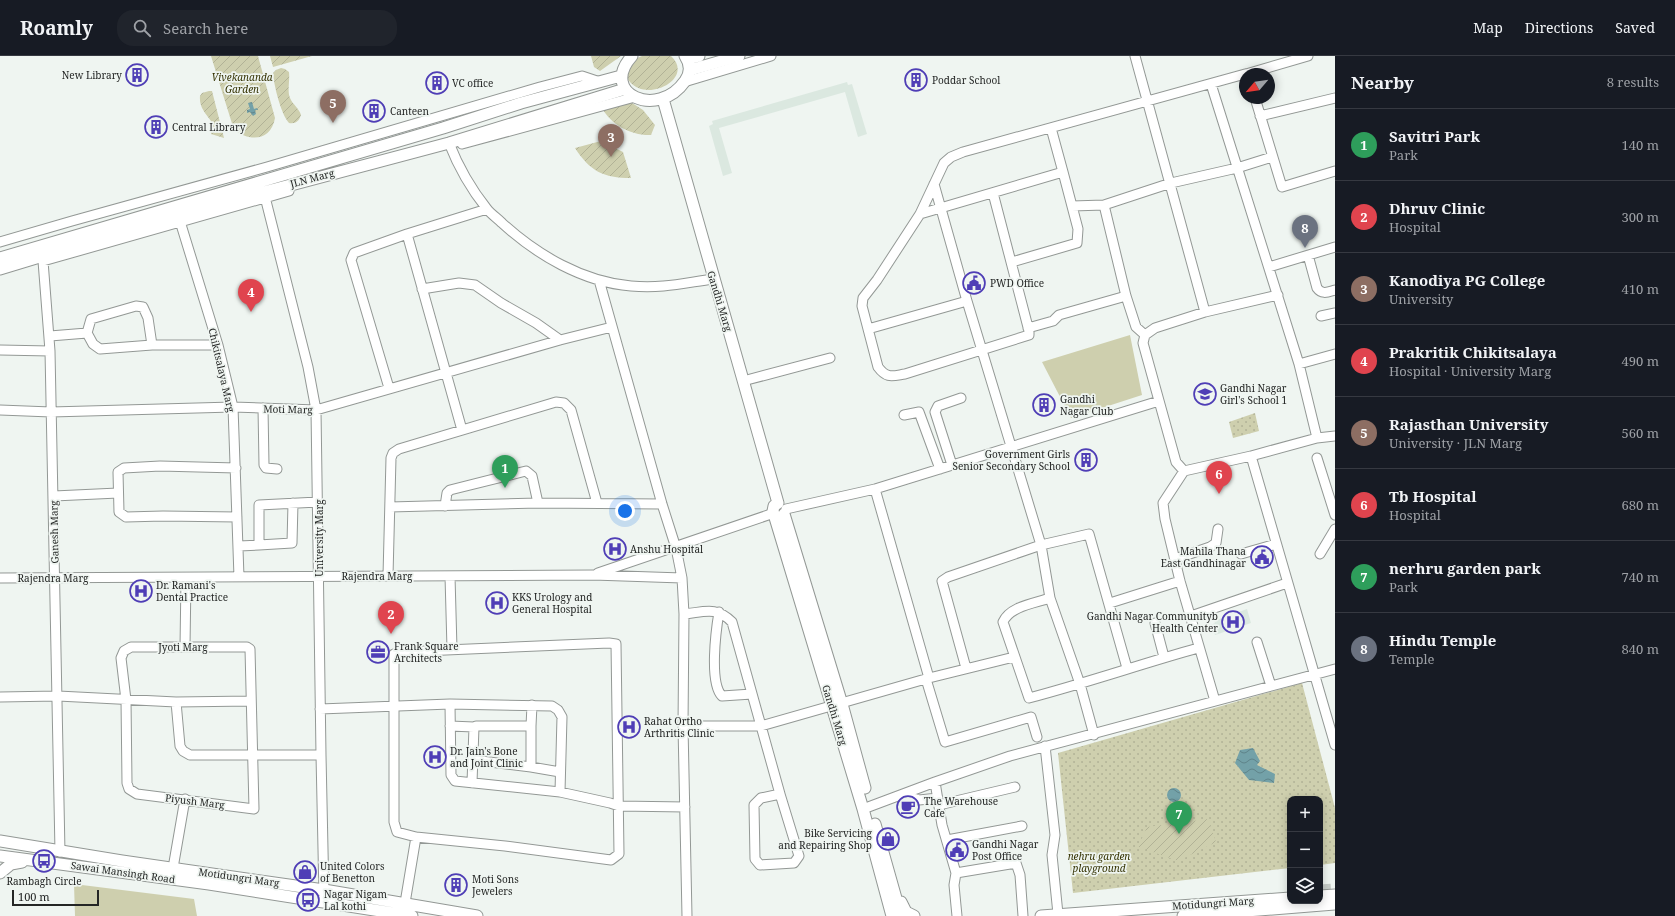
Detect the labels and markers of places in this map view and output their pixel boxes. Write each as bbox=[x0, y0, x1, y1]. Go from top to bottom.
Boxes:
building icon: New Library bbox=[124, 62, 150, 88]
building icon: Poddar School bbox=[903, 67, 929, 93]
place label: New Library bbox=[62, 68, 122, 82]
building icon: VC office bbox=[424, 70, 450, 96]
place label: Poddar School bbox=[932, 73, 1000, 87]
place label: VC office bbox=[452, 76, 493, 90]
pin: 5 bbox=[320, 90, 346, 123]
building icon: Canteen bbox=[361, 98, 387, 124]
place label: Canteen bbox=[390, 104, 429, 118]
building icon: Central Library bbox=[143, 114, 169, 140]
place label: Central Library bbox=[172, 120, 246, 134]
pin: 3 bbox=[598, 124, 624, 157]
pin: 8 bbox=[1292, 215, 1318, 248]
public building icon: PWD Office bbox=[961, 270, 987, 296]
place label: PWD Office bbox=[990, 276, 1044, 290]
pin: 4 bbox=[238, 279, 264, 312]
school or university icon: Gandhi Nagar Girl's School 1 bbox=[1192, 381, 1218, 407]
place label: Gandhi Nagar Girl's School 1 bbox=[1220, 381, 1287, 407]
building icon: Gandhi Nagar Club bbox=[1031, 392, 1057, 418]
place label: Gandhi Nagar Club bbox=[1060, 392, 1113, 418]
place label: Government Girls Senior Secondary School bbox=[952, 447, 1070, 473]
building icon: Government Girls Senior Secondary School bbox=[1073, 447, 1099, 473]
pin: 1 bbox=[492, 455, 518, 488]
pin: 6 bbox=[1206, 461, 1232, 494]
hospital icon: Anshu Hospital bbox=[602, 536, 628, 562]
place label: Anshu Hospital bbox=[630, 542, 703, 556]
place label: Mahila Thana East Gandhinagar bbox=[1161, 544, 1246, 570]
public building icon: Mahila Thana East Gandhinagar bbox=[1249, 544, 1275, 570]
hospital icon: Dr. Ramani's Dental Practice bbox=[128, 578, 154, 604]
place label: Dr. Ramani's Dental Practice bbox=[156, 578, 228, 604]
hospital icon: KKS Urology and General Hospital bbox=[484, 590, 510, 616]
place label: KKS Urology and General Hospital bbox=[512, 590, 592, 616]
pin: 2 bbox=[378, 601, 404, 634]
place label: Gandhi Nagar Communityb Health Center bbox=[1087, 609, 1218, 635]
hospital icon: Gandhi Nagar Communityb Health Center bbox=[1220, 609, 1246, 635]
office icon: Frank Square Architects bbox=[365, 639, 391, 665]
place label: Frank Square Architects bbox=[394, 639, 459, 665]
hospital icon: Rahat Ortho Arthritis Clinic bbox=[616, 714, 642, 740]
place label: Rahat Ortho Arthritis Clinic bbox=[644, 714, 714, 740]
hospital icon: Dr. Jain's Bone and Joint Clinic bbox=[422, 744, 448, 770]
place label: Dr. Jain's Bone and Joint Clinic bbox=[450, 744, 523, 770]
cafe icon: The Warehouse Cafe bbox=[895, 794, 921, 820]
place label: The Warehouse Cafe bbox=[924, 794, 998, 820]
pin: 7 bbox=[1166, 801, 1192, 834]
place label: Bike Servicing and Repairing Shop bbox=[778, 826, 873, 852]
shop icon: Bike Servicing and Repairing Shop bbox=[875, 826, 901, 852]
public building icon: Gandhi Nagar Post Office bbox=[944, 837, 970, 863]
place label: Gandhi Nagar Post Office bbox=[972, 837, 1039, 863]
bus stop icon: Rambagh Circle bbox=[31, 848, 57, 874]
shop icon: United Colors of Benetton bbox=[292, 859, 318, 885]
place label: United Colors of Benetton bbox=[320, 859, 385, 885]
building icon: Moti Sons Jewelers bbox=[443, 872, 469, 898]
place label: Moti Sons Jewelers bbox=[471, 872, 519, 898]
place label: Rambagh Circle bbox=[6, 874, 82, 888]
bus stop icon: Nagar Nigam Lal kothi bbox=[295, 887, 321, 913]
place label: Nagar Nigam Lal kothi bbox=[324, 887, 387, 913]

